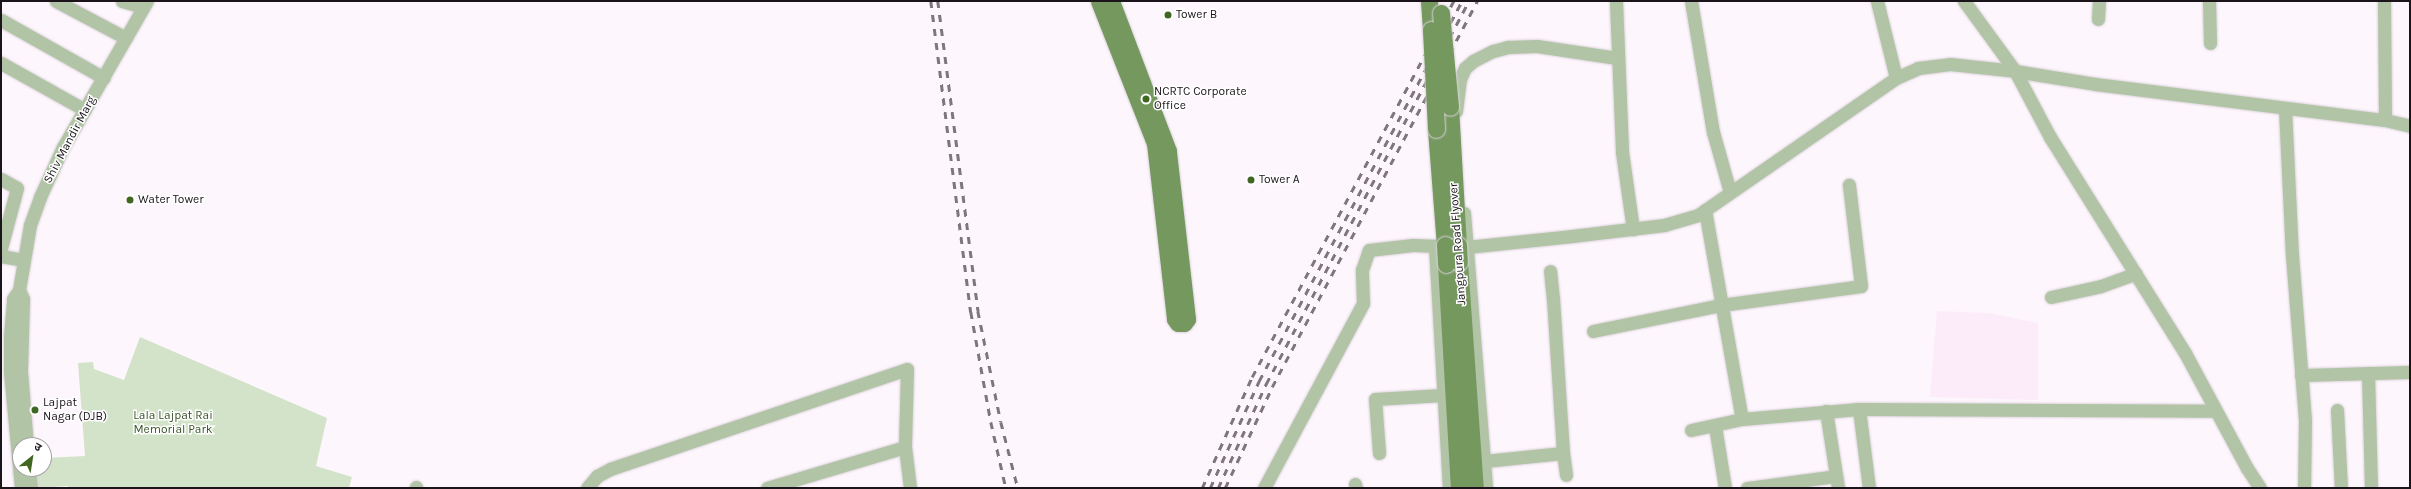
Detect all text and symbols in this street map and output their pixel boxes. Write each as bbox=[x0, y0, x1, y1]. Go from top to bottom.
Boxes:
place label: Tower B bbox=[1176, 8, 1217, 22]
marker: Tower B bbox=[1163, 10, 1173, 20]
place label: NCRTC Corporate Office bbox=[1154, 85, 1247, 113]
street label: Shiv Mandir Marg bbox=[41, 94, 99, 186]
marker: NCRTC Corporate Office bbox=[1141, 94, 1151, 104]
place label: Tower A bbox=[1259, 173, 1300, 187]
marker: Tower A bbox=[1246, 175, 1256, 185]
street label: Jangpura Road Flyover bbox=[1447, 182, 1469, 306]
place label: Water Tower bbox=[138, 193, 204, 207]
marker: Water Tower bbox=[125, 195, 135, 205]
place label: Lajpat Nagar (DJB) bbox=[43, 396, 107, 424]
marker: Lajpat Nagar (DJB) bbox=[30, 405, 40, 415]
park label: Lala Lajpat Rai Memorial Park bbox=[133, 409, 213, 437]
north arrow bbox=[12, 437, 52, 477]
text: उ bbox=[32, 440, 44, 454]

